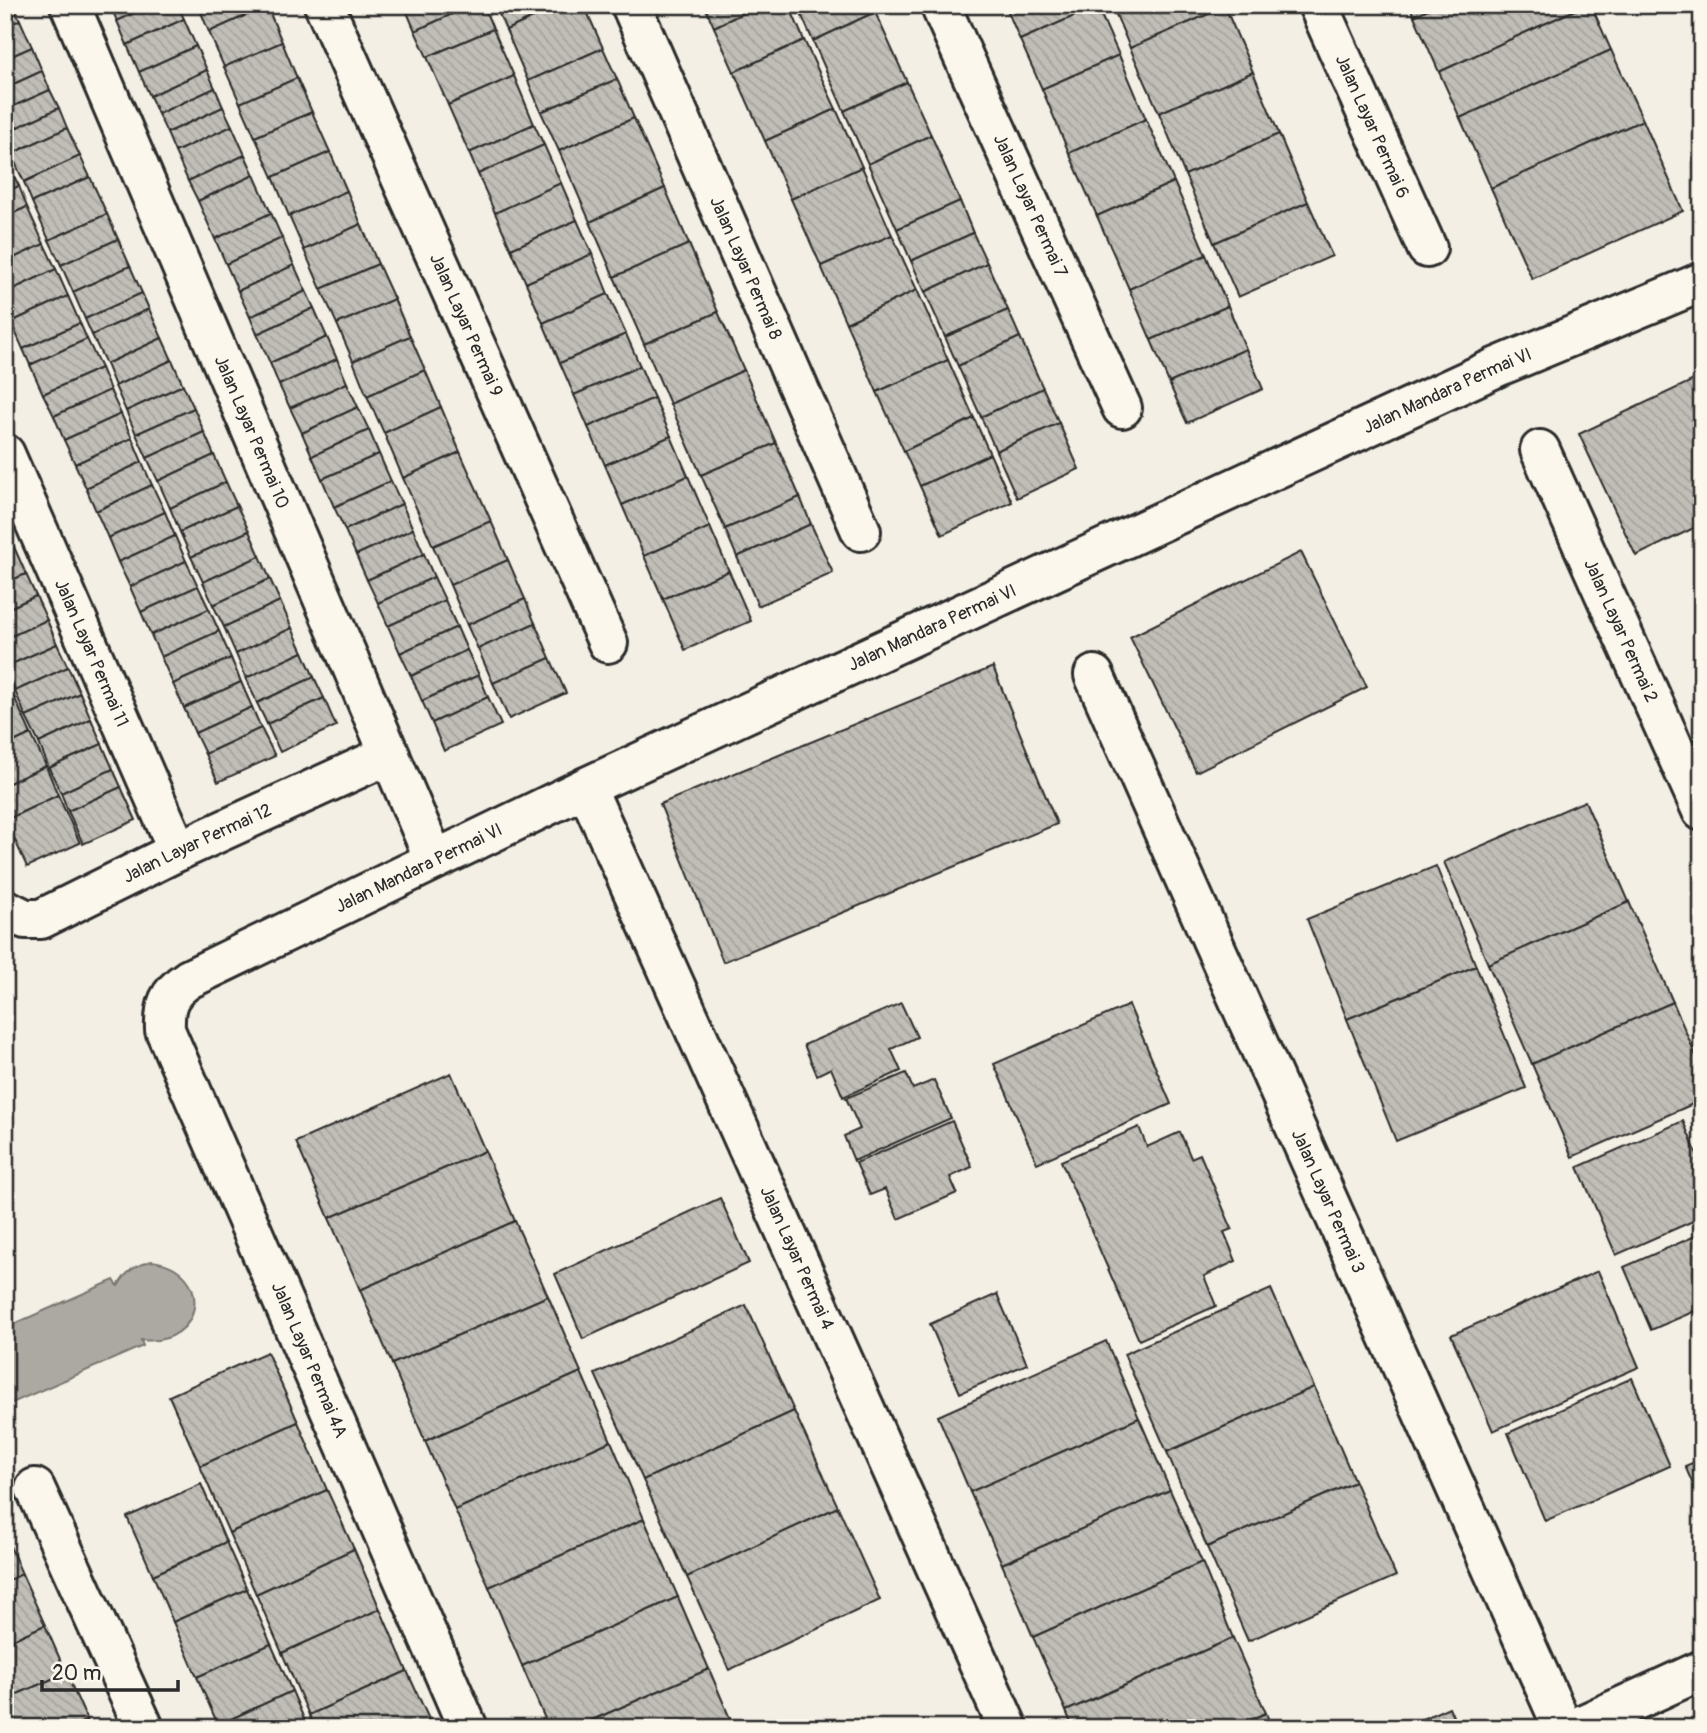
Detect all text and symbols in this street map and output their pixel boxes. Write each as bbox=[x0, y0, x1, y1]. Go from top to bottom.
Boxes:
street label: Jalan Layar Permai 6 bbox=[1330, 51, 1415, 202]
street label: Jalan Layar Permai 7 bbox=[988, 130, 1073, 281]
street label: Jalan Layar Permai 8 bbox=[705, 193, 787, 343]
street label: Jalan Layar Permai 9 bbox=[424, 250, 508, 400]
street label: Jalan Mandara Permai VI bbox=[1359, 342, 1535, 439]
street label: Jalan Layar Permai 10 bbox=[209, 352, 295, 512]
street label: Jalan Layar Permai 2 bbox=[1579, 555, 1663, 706]
street label: Jalan Layar Permai 11 bbox=[49, 575, 134, 730]
street label: Jalan Mandara Permai VI bbox=[844, 579, 1020, 676]
street label: Jalan Layar Permai 12 bbox=[119, 798, 275, 888]
street label: Jalan Mandara Permai VI bbox=[331, 818, 506, 918]
street label: Jalan Layar Permai 3 bbox=[1286, 1126, 1370, 1277]
street label: Jalan Layar Permai 4 bbox=[755, 1182, 840, 1334]
street label: Jalan Layar Permai 4A bbox=[266, 1279, 352, 1442]
scale bar bbox=[42, 1649, 178, 1693]
text: 20 m bbox=[52, 1660, 101, 1687]

